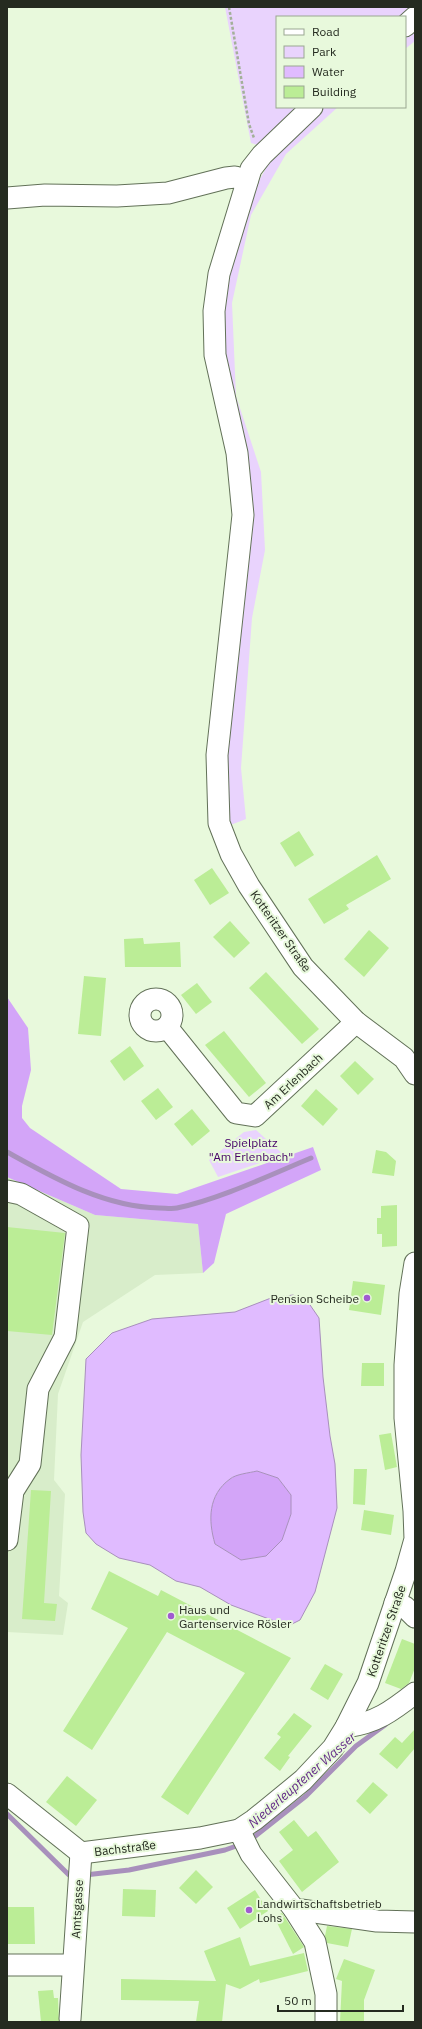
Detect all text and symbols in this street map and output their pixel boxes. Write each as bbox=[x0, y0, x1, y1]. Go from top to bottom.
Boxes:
legend bbox=[276, 16, 406, 108]
text: Road bbox=[312, 24, 340, 39]
text: Park bbox=[312, 44, 337, 59]
text: Water bbox=[312, 64, 345, 79]
text: Building bbox=[312, 84, 357, 99]
street label: Kotteritzer Straße bbox=[247, 887, 315, 975]
street label: Am Erlenbach bbox=[260, 1050, 326, 1112]
park label: Spielplatz "Am Erlenbach" bbox=[209, 1135, 293, 1164]
place label: Pension Scheibe bbox=[270, 1291, 359, 1306]
marker: Pension Scheibe bbox=[362, 1293, 372, 1303]
street label: Kotteritzer Straße bbox=[363, 1583, 409, 1679]
place label: Haus und Gartenservice Rösler bbox=[179, 1602, 292, 1631]
marker: Haus und Gartenservice Rösler bbox=[166, 1611, 176, 1621]
water label: Niederleuptener Wasser bbox=[245, 1728, 360, 1831]
street label: Bachstraße bbox=[93, 1837, 157, 1859]
street label: Amtsgasse bbox=[68, 1879, 86, 1939]
place label: Landwirtschaftsbetrieb Lohs bbox=[257, 1896, 382, 1925]
marker: Landwirtschaftsbetrieb Lohs bbox=[244, 1905, 254, 1915]
scale bar bbox=[278, 1987, 403, 2013]
text: 50 m bbox=[284, 1993, 312, 2008]

